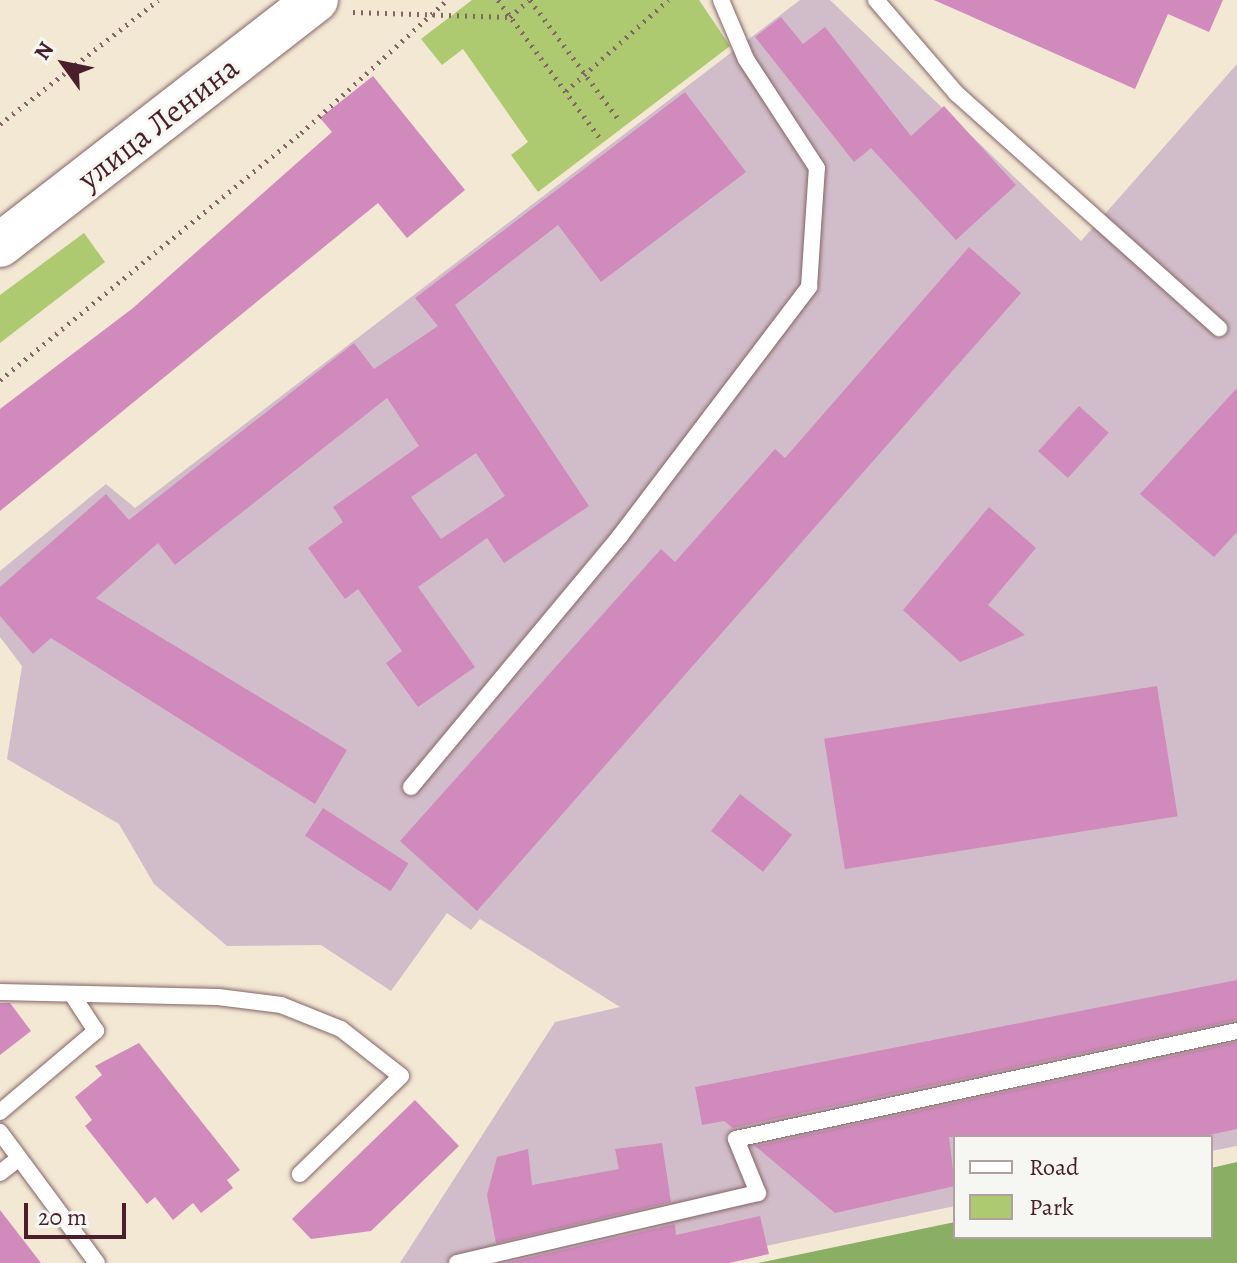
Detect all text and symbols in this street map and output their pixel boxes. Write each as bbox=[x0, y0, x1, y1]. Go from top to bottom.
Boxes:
north arrow bbox=[24, 24, 104, 104]
text: N bbox=[27, 36, 61, 66]
street label: улица Ленина bbox=[70, 48, 246, 198]
legend bbox=[953, 1135, 1213, 1239]
text: Road bbox=[1029, 1151, 1079, 1183]
scale bar bbox=[28, 1187, 130, 1237]
text: Park bbox=[1029, 1191, 1074, 1223]
text: 20 m bbox=[38, 1201, 87, 1233]

